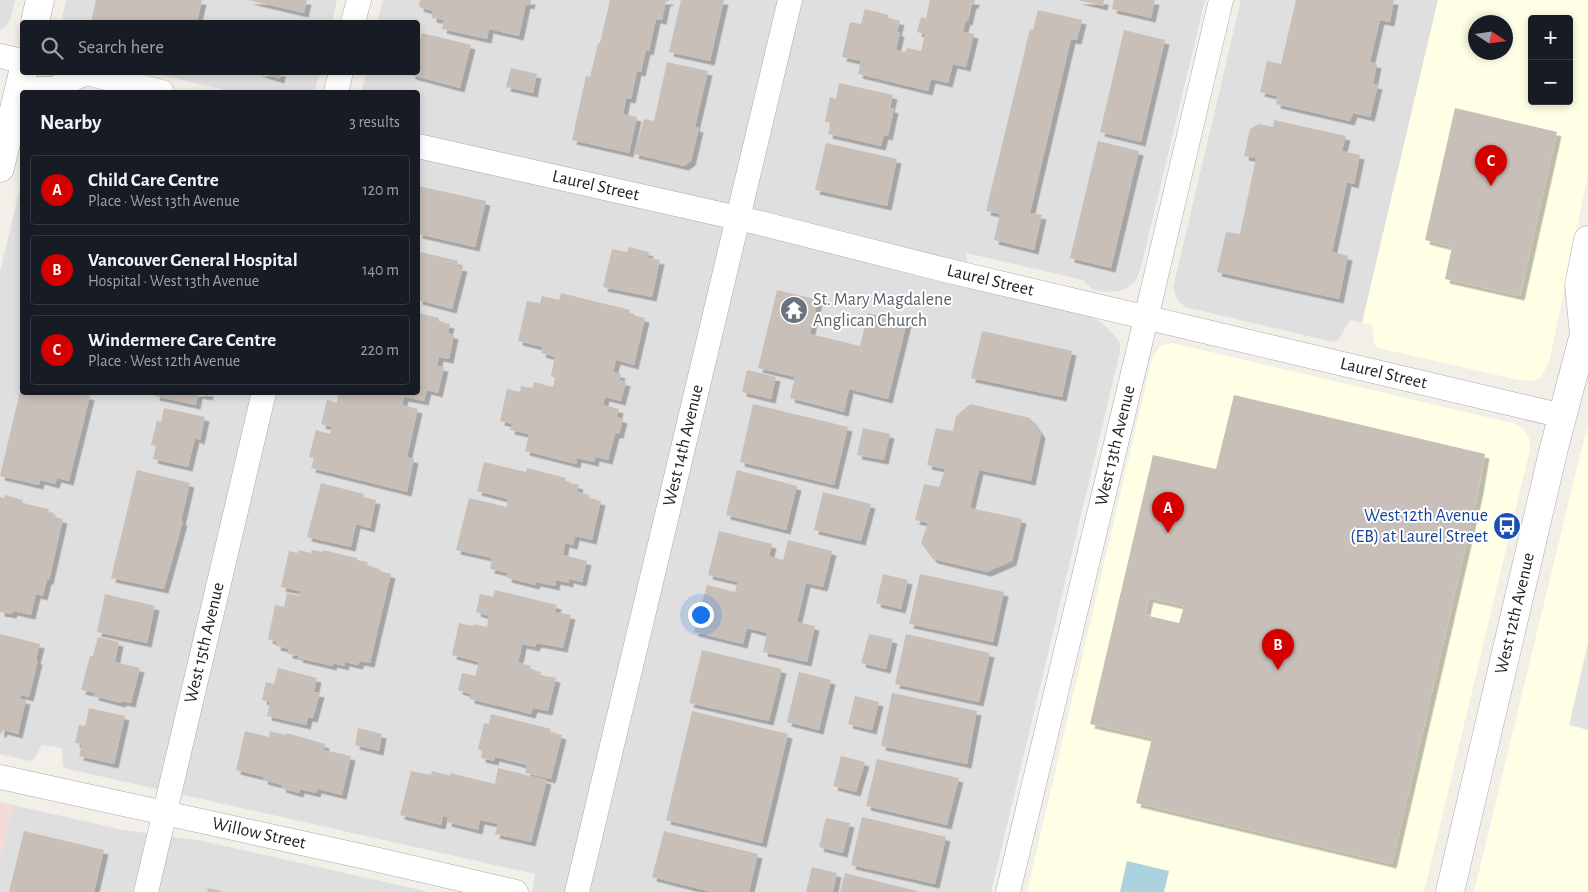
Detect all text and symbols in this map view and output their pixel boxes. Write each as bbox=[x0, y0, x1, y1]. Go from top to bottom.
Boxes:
north arrow bbox=[1468, 15, 1513, 60]
map controls bbox=[1528, 15, 1573, 105]
button: + bbox=[1528, 15, 1573, 60]
search box bbox=[20, 20, 420, 75]
icon: search bbox=[38, 34, 66, 62]
text: Search here bbox=[78, 38, 164, 57]
button: − bbox=[1528, 60, 1573, 105]
text: Nearby bbox=[40, 112, 101, 133]
text: 3 results bbox=[349, 114, 400, 130]
pin: C bbox=[1475, 145, 1507, 186]
street label: Laurel Street bbox=[550, 167, 641, 205]
text: Child Care Centre bbox=[88, 171, 219, 190]
text: A bbox=[52, 182, 62, 198]
text: 120 m bbox=[362, 182, 399, 198]
text: Place · West 13th Avenue bbox=[88, 193, 240, 209]
text: Vancouver General Hospital bbox=[88, 251, 298, 270]
text: B bbox=[52, 262, 62, 278]
text: 140 m bbox=[362, 262, 399, 278]
street label: Laurel Street bbox=[945, 262, 1036, 300]
text: Hospital · West 13th Avenue bbox=[88, 273, 259, 289]
place label: St. Mary Magdalene Anglican Church bbox=[813, 291, 952, 330]
temple icon: St. Mary Magdalene Anglican Church bbox=[779, 295, 809, 325]
text: Windermere Care Centre bbox=[88, 331, 276, 350]
text: C bbox=[53, 342, 61, 358]
text: 220 m bbox=[361, 342, 399, 358]
text: Place · West 12th Avenue bbox=[88, 353, 240, 369]
street label: Laurel Street bbox=[1338, 355, 1429, 393]
street label: West 14th Avenue bbox=[660, 383, 707, 508]
street label: West 13th Avenue bbox=[1092, 384, 1139, 508]
pin: A bbox=[1152, 492, 1184, 533]
place label: West 12th Avenue (EB) at Laurel Street bbox=[1350, 507, 1488, 546]
bus stop icon: West 12th Avenue (EB) at Laurel Street bbox=[1492, 511, 1522, 541]
street label: West 12th Avenue bbox=[1492, 551, 1538, 676]
street label: West 15th Avenue bbox=[182, 581, 228, 705]
your location bbox=[688, 602, 714, 628]
pin: B bbox=[1262, 629, 1294, 670]
street label: Willow Street bbox=[210, 815, 308, 853]

